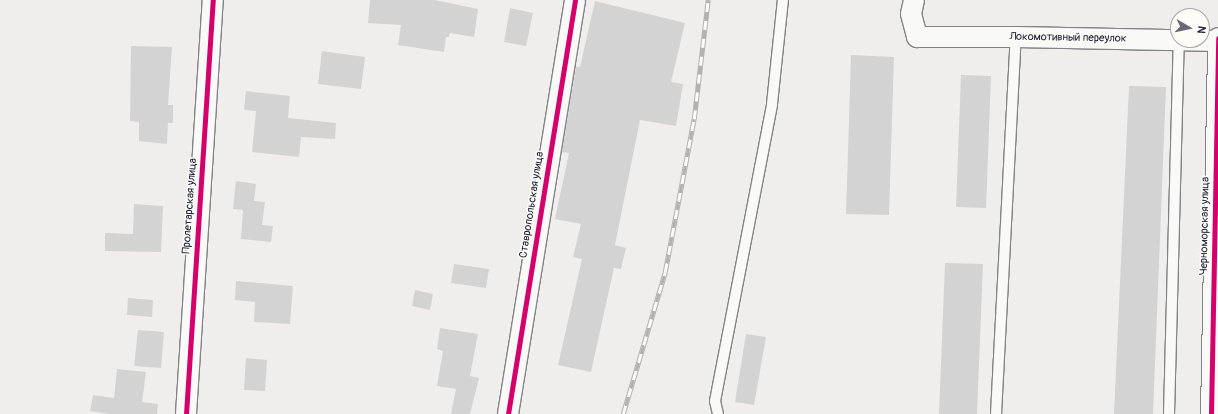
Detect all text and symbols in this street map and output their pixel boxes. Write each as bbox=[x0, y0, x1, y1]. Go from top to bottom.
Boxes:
north arrow bbox=[1170, 8, 1210, 48]
text: N bbox=[1194, 25, 1208, 34]
street label: Локомотивный переулок bbox=[1009, 30, 1127, 46]
street label: Ставропольская улица bbox=[517, 151, 547, 259]
street label: Пролетарская улица bbox=[180, 158, 200, 254]
street label: Черноморская улица bbox=[1198, 177, 1212, 275]

